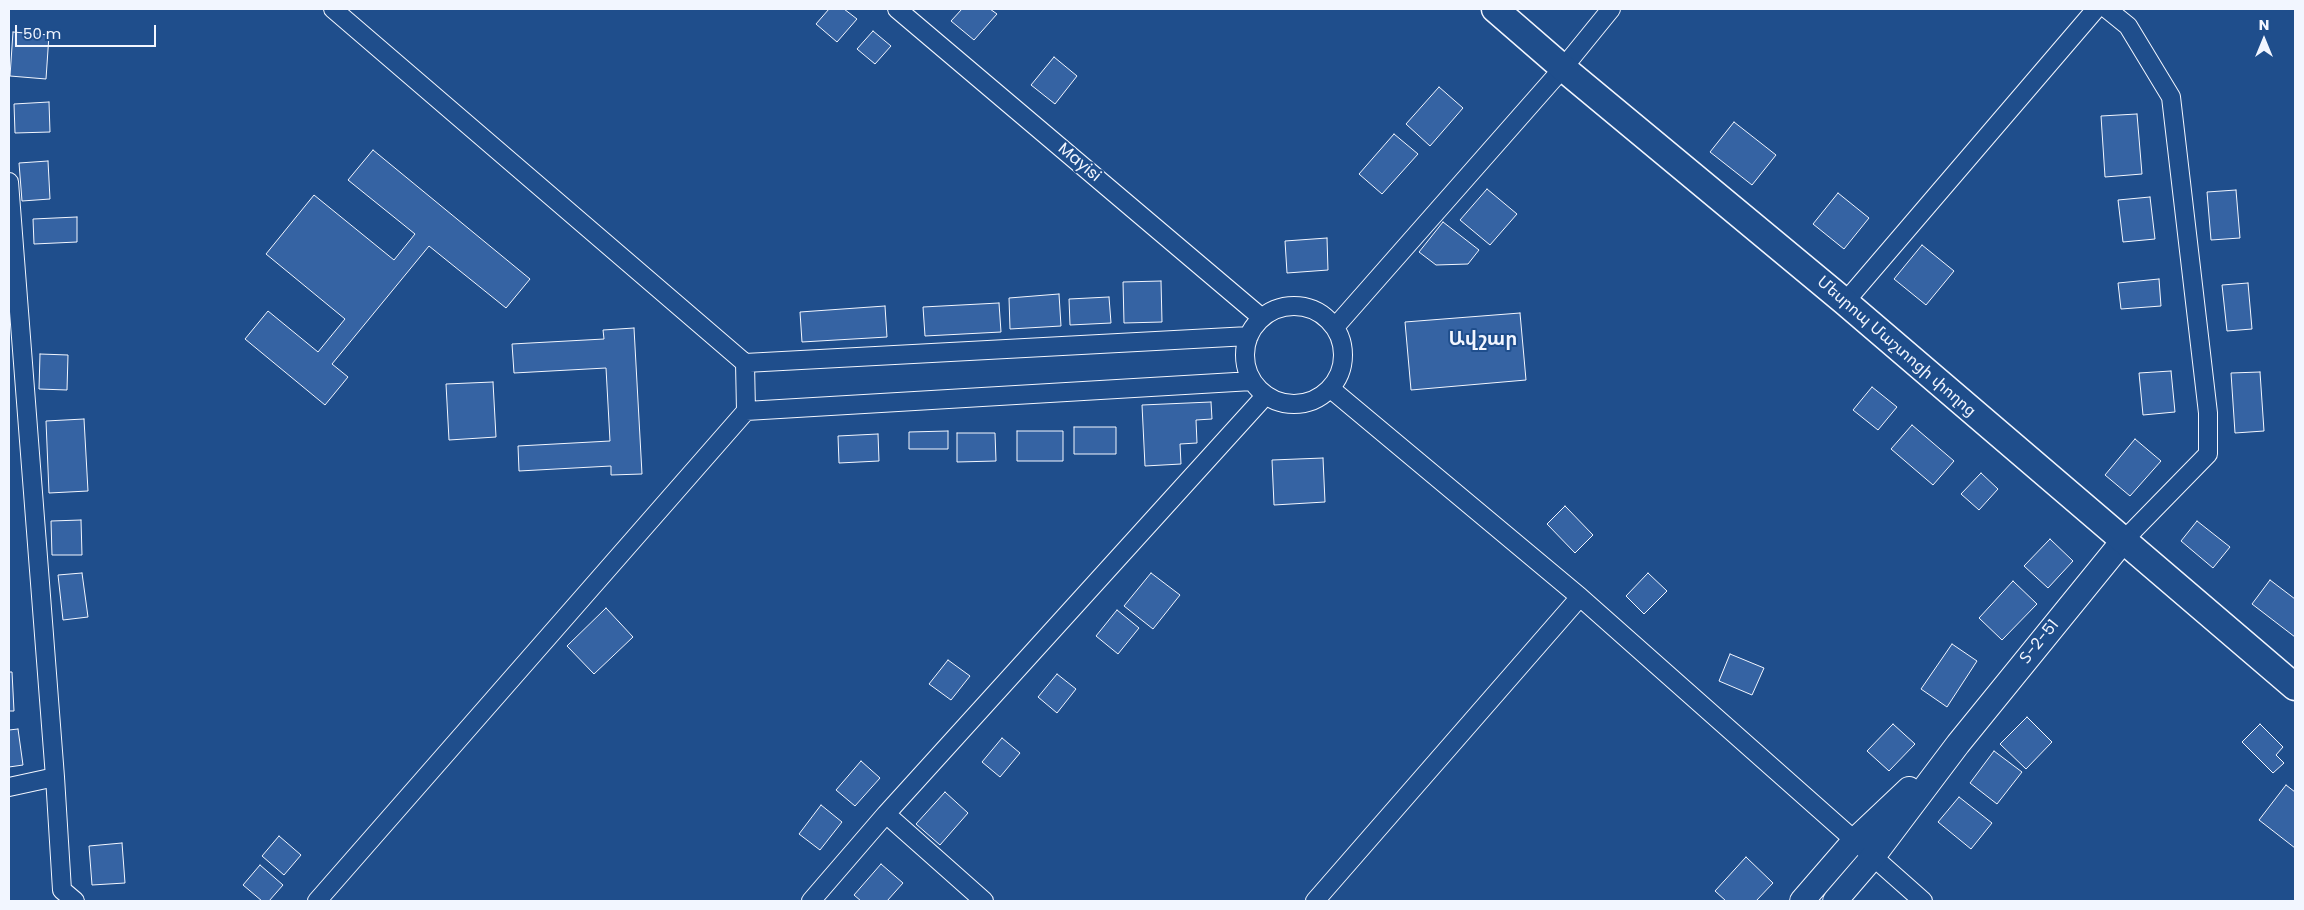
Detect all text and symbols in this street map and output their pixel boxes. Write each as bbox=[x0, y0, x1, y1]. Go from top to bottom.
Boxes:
scale bar bbox=[18, 15, 159, 47]
north arrow bbox=[2239, 15, 2289, 65]
text: N bbox=[2259, 15, 2269, 35]
text: 50 m bbox=[23, 23, 61, 44]
street label: Mayisi bbox=[1054, 140, 1104, 186]
street label: Մեսրոպ Մաշտոցի փողոց bbox=[1813, 273, 1979, 421]
district label: Ավշար bbox=[1449, 329, 1517, 351]
street label: Տ-2-51 bbox=[2016, 616, 2064, 668]

